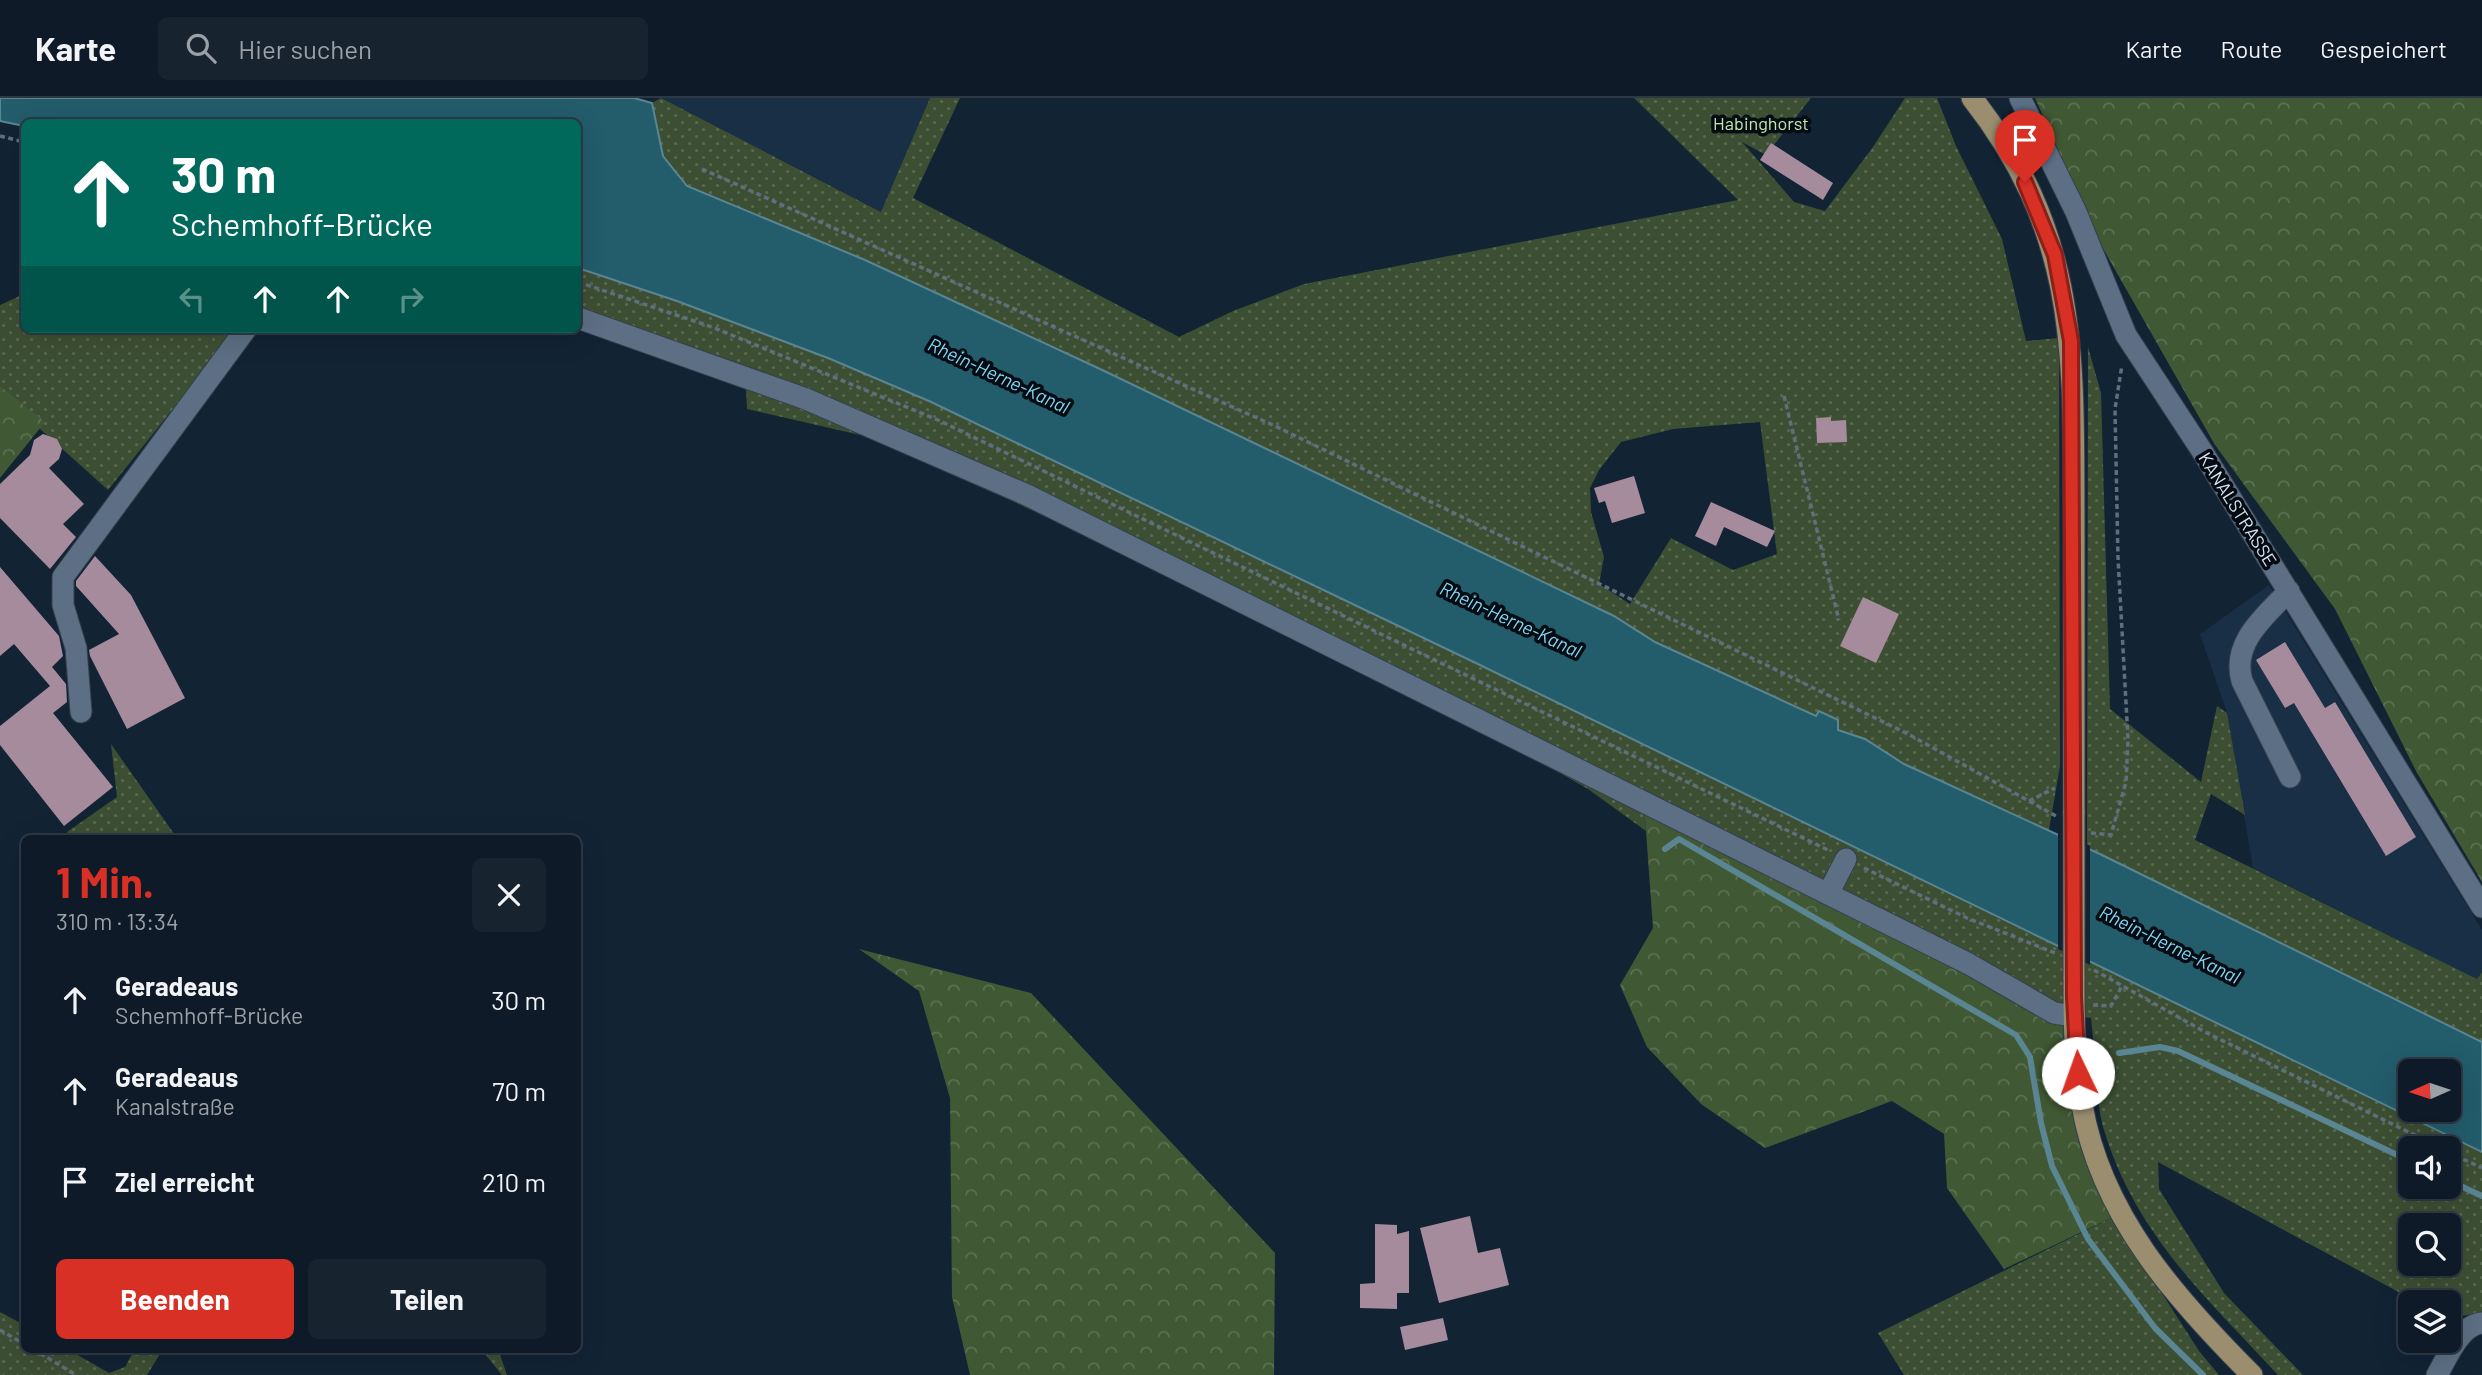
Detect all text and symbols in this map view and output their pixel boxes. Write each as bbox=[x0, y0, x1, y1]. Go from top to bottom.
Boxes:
search box bbox=[158, 17, 648, 80]
text: Karte bbox=[35, 28, 116, 68]
icon: search bbox=[182, 29, 220, 67]
text: Hier suchen bbox=[238, 33, 372, 64]
text: Karte bbox=[2125, 34, 2183, 63]
text: Route bbox=[2221, 34, 2282, 63]
text: Gespeichert bbox=[2320, 34, 2447, 63]
pin bbox=[1995, 110, 2055, 182]
park label: Habinghorst bbox=[1713, 112, 1809, 134]
icon: arrive bbox=[2006, 121, 2044, 159]
text: 30 m bbox=[171, 144, 276, 203]
icon: ahead bbox=[56, 147, 147, 238]
text: Schemhoff-Brücke bbox=[171, 204, 433, 242]
icon: left bbox=[173, 280, 211, 318]
icon: ahead bbox=[246, 280, 284, 318]
icon: ahead bbox=[319, 280, 357, 318]
icon: right bbox=[392, 280, 430, 318]
water label: Rhein-Herne-Kanal bbox=[925, 332, 1074, 418]
street label: KANALSTRASSE bbox=[2194, 448, 2282, 570]
water label: Rhein-Herne-Kanal bbox=[1437, 576, 1586, 662]
text: 1 Min. bbox=[56, 856, 154, 906]
button: close bbox=[472, 858, 546, 932]
water label: Rhein-Herne-Kanal bbox=[2096, 900, 2245, 988]
text: 310 m · 13:34 bbox=[56, 907, 179, 935]
text: Geradeaus bbox=[115, 970, 238, 1001]
icon: ahead bbox=[56, 981, 94, 1019]
text: 30 m bbox=[491, 984, 546, 1015]
text: Schemhoff-Brücke bbox=[115, 1001, 303, 1029]
position arrow bbox=[2041, 1036, 2115, 1110]
north arrow bbox=[2398, 1059, 2460, 1122]
map controls bbox=[2398, 1059, 2461, 1353]
text: Geradeaus bbox=[115, 1061, 238, 1092]
icon: ahead bbox=[56, 1072, 94, 1110]
text: 70 m bbox=[492, 1075, 546, 1106]
text: Kanalstraße bbox=[115, 1092, 235, 1120]
button: sound bbox=[2398, 1136, 2461, 1199]
icon: arrive bbox=[56, 1163, 94, 1201]
text: Ziel erreicht bbox=[115, 1166, 255, 1197]
text: 210 m bbox=[482, 1166, 546, 1197]
button: search bbox=[2398, 1213, 2461, 1276]
button: Beenden bbox=[56, 1259, 294, 1339]
button: Teilen bbox=[308, 1259, 546, 1339]
button: layers bbox=[2398, 1290, 2461, 1353]

